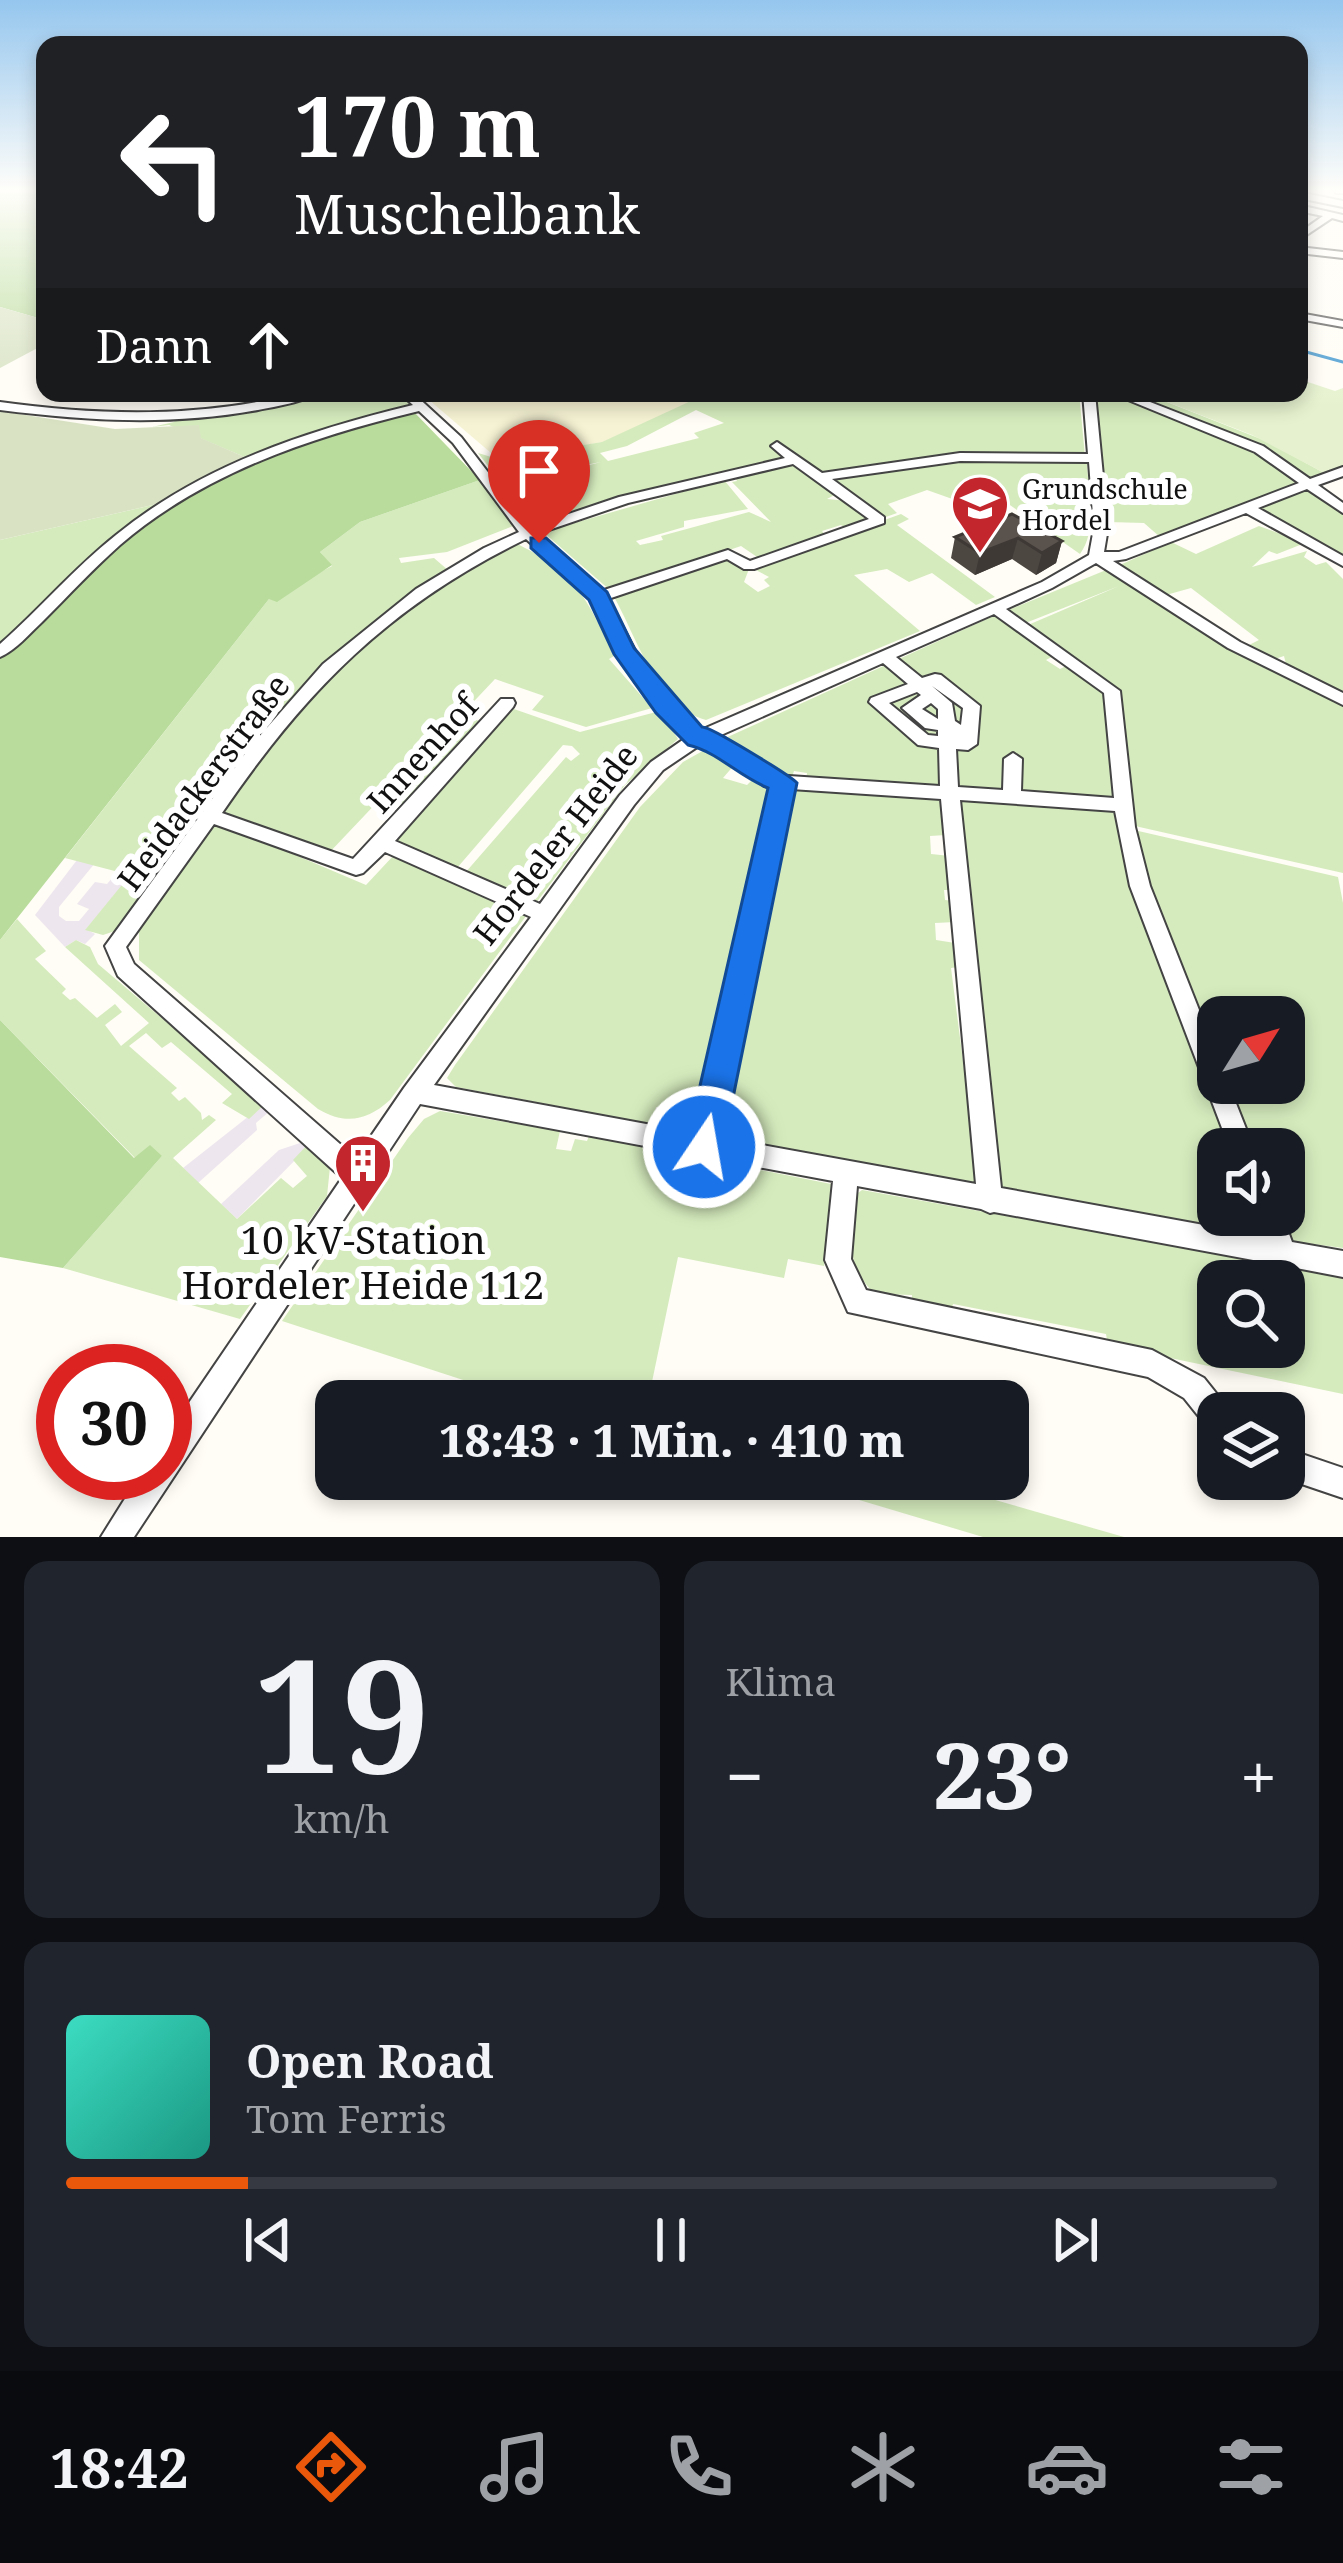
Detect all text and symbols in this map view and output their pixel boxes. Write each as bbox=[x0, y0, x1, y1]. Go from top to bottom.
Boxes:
text: 170 m bbox=[294, 67, 541, 182]
icon: left bbox=[96, 84, 252, 240]
text: Muschelbank bbox=[294, 176, 640, 250]
icon: ahead bbox=[236, 312, 302, 378]
text: Dann bbox=[96, 315, 212, 376]
pin bbox=[488, 420, 590, 543]
icon: arrive bbox=[506, 438, 572, 504]
place label: Grundschule Hordel bbox=[1022, 470, 1188, 538]
school or university icon: Grundschule Hordel bbox=[949, 473, 1011, 555]
street label: Heidackerstraße bbox=[107, 665, 299, 899]
street label: Innenhof bbox=[357, 682, 489, 822]
street label: Hordeler Heide bbox=[462, 734, 648, 954]
north arrow bbox=[1197, 996, 1305, 1104]
map controls bbox=[1197, 996, 1305, 1500]
position arrow bbox=[641, 1084, 767, 1210]
button: sound bbox=[1197, 1128, 1305, 1236]
building icon: 10 kV-Station Hordeler Heide 112 bbox=[332, 1132, 394, 1214]
place label: 10 kV-Station Hordeler Heide 112 bbox=[182, 1212, 544, 1310]
button: search bbox=[1197, 1260, 1305, 1368]
speed limit sign: 30 bbox=[36, 1344, 192, 1500]
button: layers bbox=[1197, 1392, 1305, 1500]
text: 18:43 · 1 Min. · 410 m bbox=[439, 1409, 905, 1470]
text: 19 bbox=[254, 1606, 430, 1819]
text: Klima bbox=[726, 1654, 836, 1707]
text: 23° bbox=[933, 1713, 1071, 1835]
text: − bbox=[726, 1730, 764, 1820]
text: + bbox=[1240, 1730, 1277, 1820]
text: km/h bbox=[294, 1791, 390, 1844]
text: Open Road bbox=[246, 2030, 494, 2091]
text: Tom Ferris bbox=[246, 2091, 447, 2144]
icon: previous bbox=[235, 2207, 301, 2273]
icon: pause bbox=[638, 2207, 704, 2273]
icon: next bbox=[1042, 2207, 1108, 2273]
icon: directions bbox=[289, 2425, 373, 2509]
icon: music bbox=[473, 2425, 557, 2509]
icon: phone bbox=[657, 2425, 741, 2509]
icon: climate bbox=[841, 2425, 925, 2509]
icon: car bbox=[1025, 2425, 1109, 2509]
icon: filters bbox=[1209, 2425, 1293, 2509]
text: 18:42 bbox=[50, 2430, 189, 2504]

